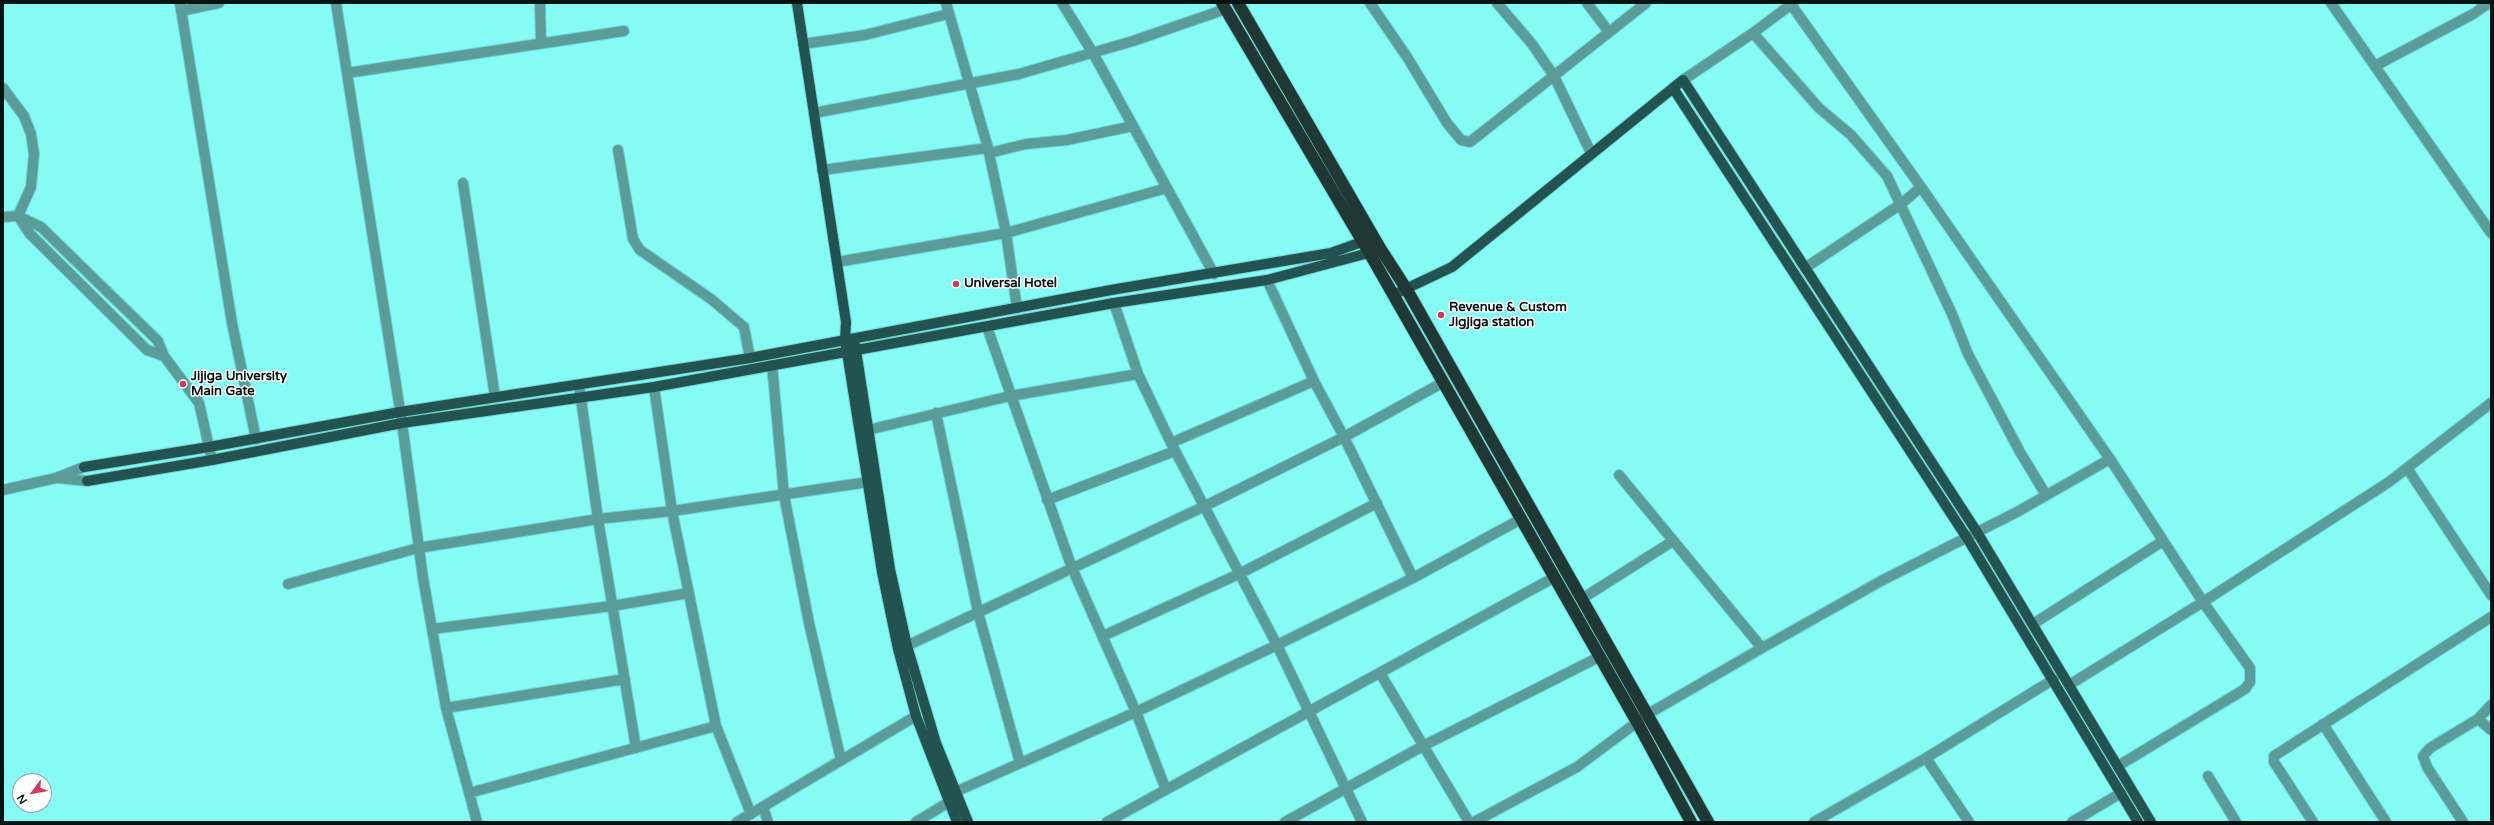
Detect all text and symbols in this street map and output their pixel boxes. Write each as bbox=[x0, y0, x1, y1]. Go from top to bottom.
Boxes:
place label: Universal Hotel bbox=[964, 276, 1057, 292]
marker: Universal Hotel bbox=[951, 279, 961, 289]
place label: Revenue & Custom Jigjiga station bbox=[1449, 300, 1567, 331]
marker: Revenue & Custom Jigjiga station bbox=[1436, 310, 1446, 320]
place label: Jijiga University Main Gate bbox=[191, 369, 287, 400]
marker: Jijiga University Main Gate bbox=[178, 379, 188, 389]
north arrow bbox=[12, 773, 52, 813]
text: N bbox=[14, 792, 30, 806]

